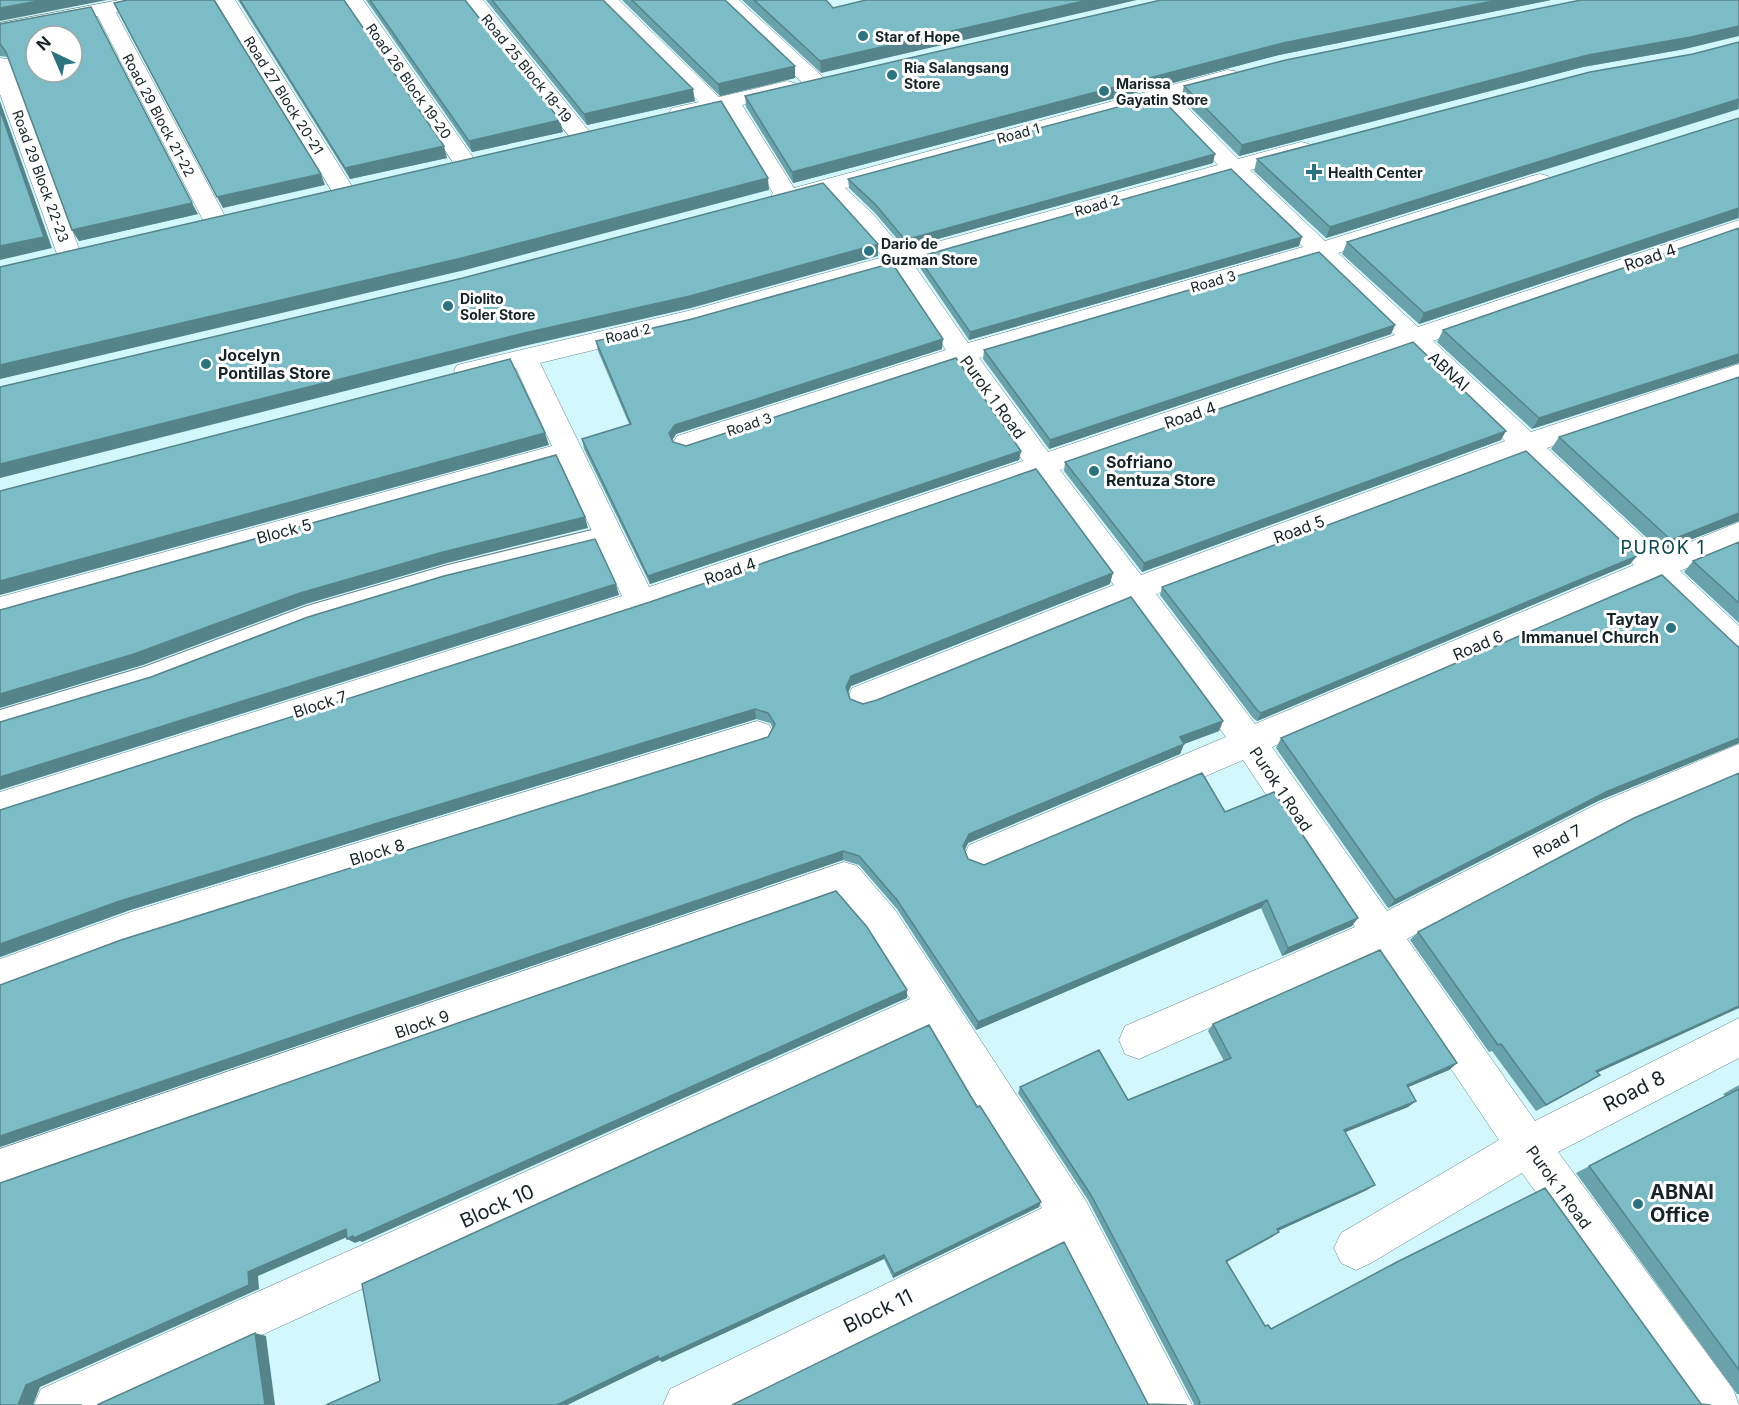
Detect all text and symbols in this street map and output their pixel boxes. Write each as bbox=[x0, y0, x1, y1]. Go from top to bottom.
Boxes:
street label: Road 25 Block 18-19 bbox=[478, 10, 576, 126]
street label: Road 26 Block 19-20 bbox=[363, 20, 455, 142]
north arrow bbox=[24, 24, 84, 84]
place label: Star of Hope bbox=[875, 28, 960, 45]
marker: Star of Hope bbox=[856, 29, 870, 43]
text: N bbox=[32, 32, 55, 55]
street label: Road 27 Block 20-21 bbox=[241, 33, 327, 157]
street label: Road 29 Block 21-22 bbox=[119, 51, 199, 179]
place label: Ria Salangsang Store bbox=[904, 59, 1009, 92]
marker: Ria Salangsang Store bbox=[885, 68, 899, 82]
place label: Marissa Gayatin Store bbox=[1116, 75, 1208, 108]
marker: Marissa Gayatin Store bbox=[1097, 84, 1111, 98]
street label: Road 29 Block 22-23 bbox=[9, 107, 73, 245]
street label: Road 1 bbox=[995, 119, 1041, 147]
marker: Health Center bbox=[1305, 163, 1323, 181]
place label: Health Center bbox=[1328, 164, 1423, 181]
street label: Road 2 bbox=[1072, 190, 1122, 220]
place label: Dario de Guzman Store bbox=[881, 235, 978, 268]
street label: Road 4 bbox=[1621, 239, 1679, 275]
marker: Dario de Guzman Store bbox=[862, 244, 876, 258]
street label: Road 3 bbox=[1188, 266, 1238, 296]
place label: Diolito Soler Store bbox=[460, 290, 535, 323]
marker: Diolito Soler Store bbox=[441, 299, 455, 313]
street label: Road 2 bbox=[604, 320, 652, 346]
place label: Jocelyn Pontillas Store bbox=[218, 345, 331, 383]
street label: ABNAI bbox=[1424, 347, 1474, 395]
street label: Purok 1 Road bbox=[956, 352, 1030, 442]
marker: Jocelyn Pontillas Store bbox=[199, 357, 213, 371]
street label: Road 4 bbox=[1161, 397, 1219, 433]
street label: Road 3 bbox=[724, 409, 774, 439]
place label: Sofriano Rentuza Store bbox=[1106, 452, 1216, 490]
marker: Sofriano Rentuza Store bbox=[1087, 464, 1101, 478]
street label: Road 5 bbox=[1271, 511, 1327, 547]
street label: Block 5 bbox=[254, 514, 314, 548]
district label: PUROK 1 bbox=[1620, 537, 1706, 558]
street label: Road 4 bbox=[701, 553, 759, 589]
place label: Taytay Immanuel Church bbox=[1521, 609, 1659, 647]
marker: Taytay Immanuel Church bbox=[1664, 621, 1678, 635]
street label: Road 6 bbox=[1450, 625, 1506, 665]
street label: Block 7 bbox=[291, 686, 349, 722]
street label: Purok 1 Road bbox=[1245, 743, 1317, 835]
street label: Road 7 bbox=[1529, 820, 1585, 862]
street label: Block 8 bbox=[347, 834, 407, 870]
street label: Block 9 bbox=[392, 1005, 452, 1043]
street label: Road 8 bbox=[1599, 1065, 1669, 1117]
street label: Purok 1 Road bbox=[1522, 1142, 1596, 1232]
street label: Block 10 bbox=[456, 1179, 538, 1233]
place label: ABNAI Office bbox=[1650, 1180, 1714, 1227]
marker: ABNAI Office bbox=[1631, 1197, 1645, 1211]
street label: Block 11 bbox=[839, 1284, 917, 1338]

